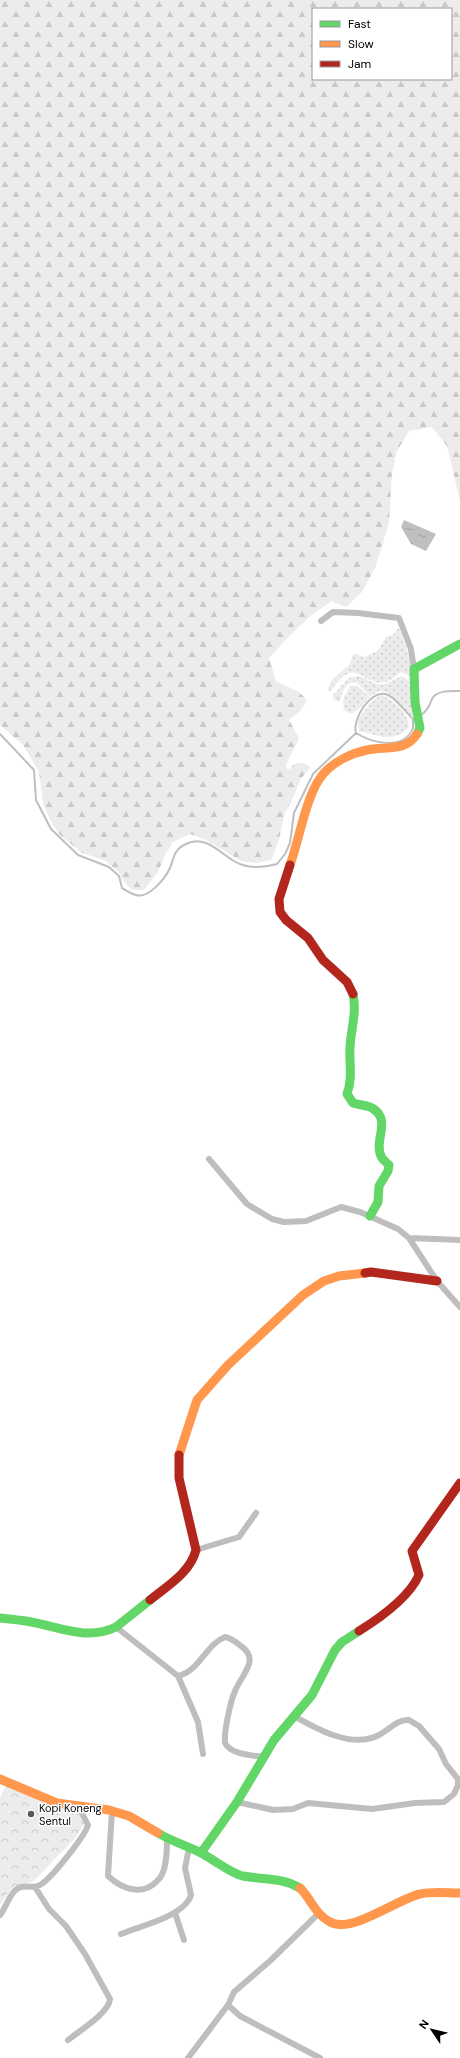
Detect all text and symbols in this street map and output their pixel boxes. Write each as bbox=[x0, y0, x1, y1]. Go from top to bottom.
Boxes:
legend bbox=[312, 8, 452, 80]
text: Fast bbox=[348, 16, 371, 32]
text: Slow bbox=[348, 36, 374, 52]
text: Jam bbox=[348, 56, 371, 72]
place label: Kopi Koneng Sentul bbox=[39, 1801, 102, 1828]
marker: Kopi Koneng Sentul bbox=[26, 1809, 36, 1819]
north arrow bbox=[412, 2010, 452, 2050]
text: N bbox=[416, 2017, 432, 2032]

